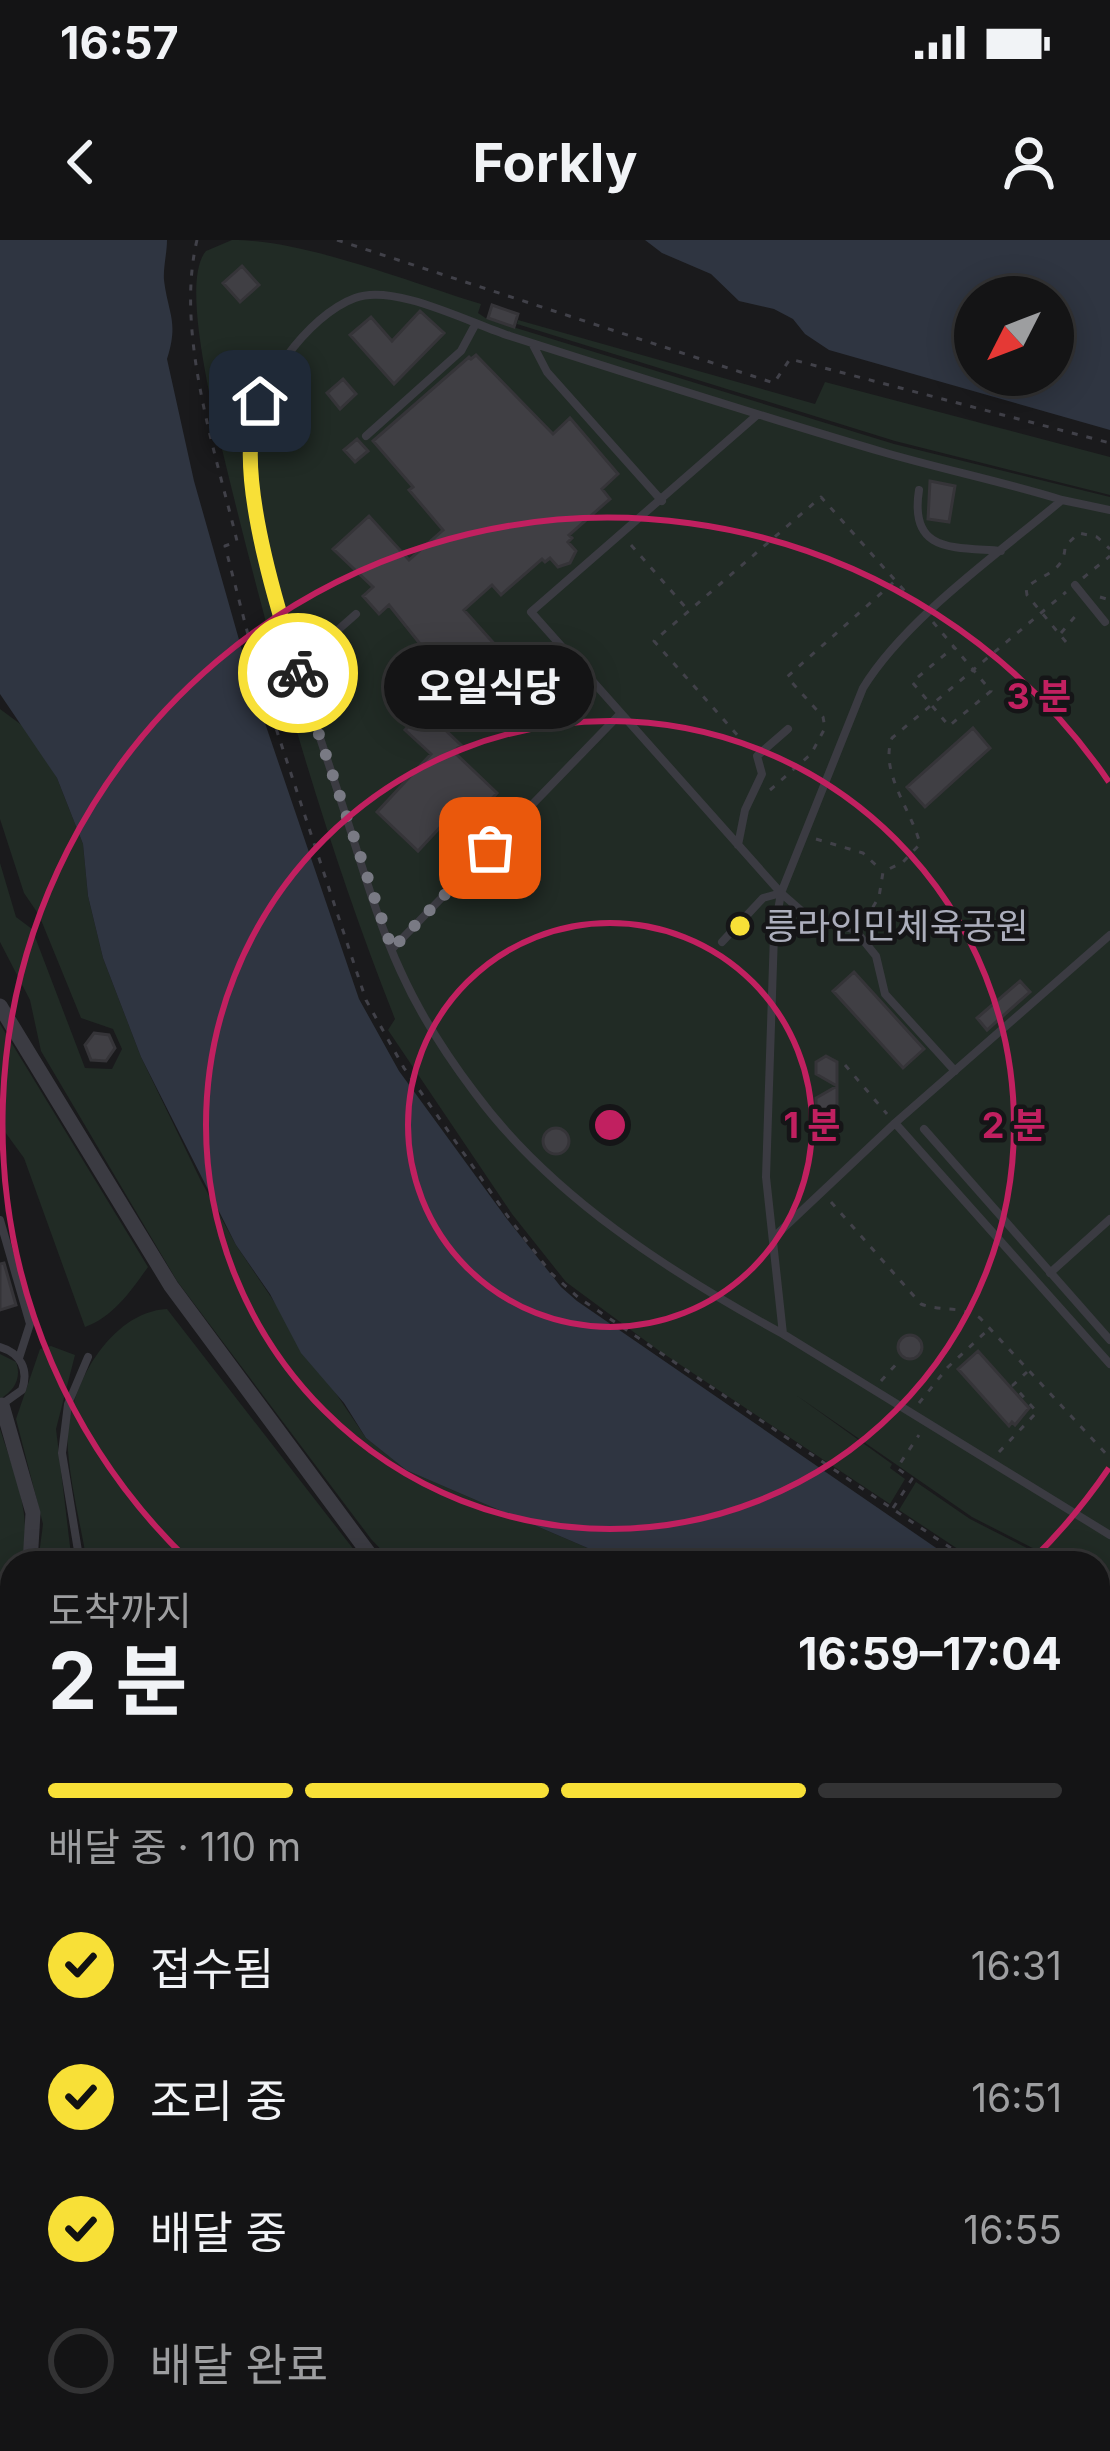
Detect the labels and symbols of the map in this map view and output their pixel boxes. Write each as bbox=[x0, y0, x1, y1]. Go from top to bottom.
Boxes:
north arrow bbox=[954, 276, 1074, 396]
pin bbox=[209, 350, 311, 452]
courier bbox=[238, 613, 358, 733]
callout: 오일식당 bbox=[385, 644, 595, 728]
text: 3 분 bbox=[1007, 674, 1071, 718]
pin bbox=[439, 797, 541, 899]
place label: 릉라인민체육공원 bbox=[764, 904, 1029, 948]
marker: 릉라인민체육공원 bbox=[727, 913, 753, 939]
text: 1 분 bbox=[783, 1103, 841, 1147]
text: 2 분 bbox=[982, 1103, 1046, 1147]
centre of rings bbox=[589, 1104, 631, 1146]

